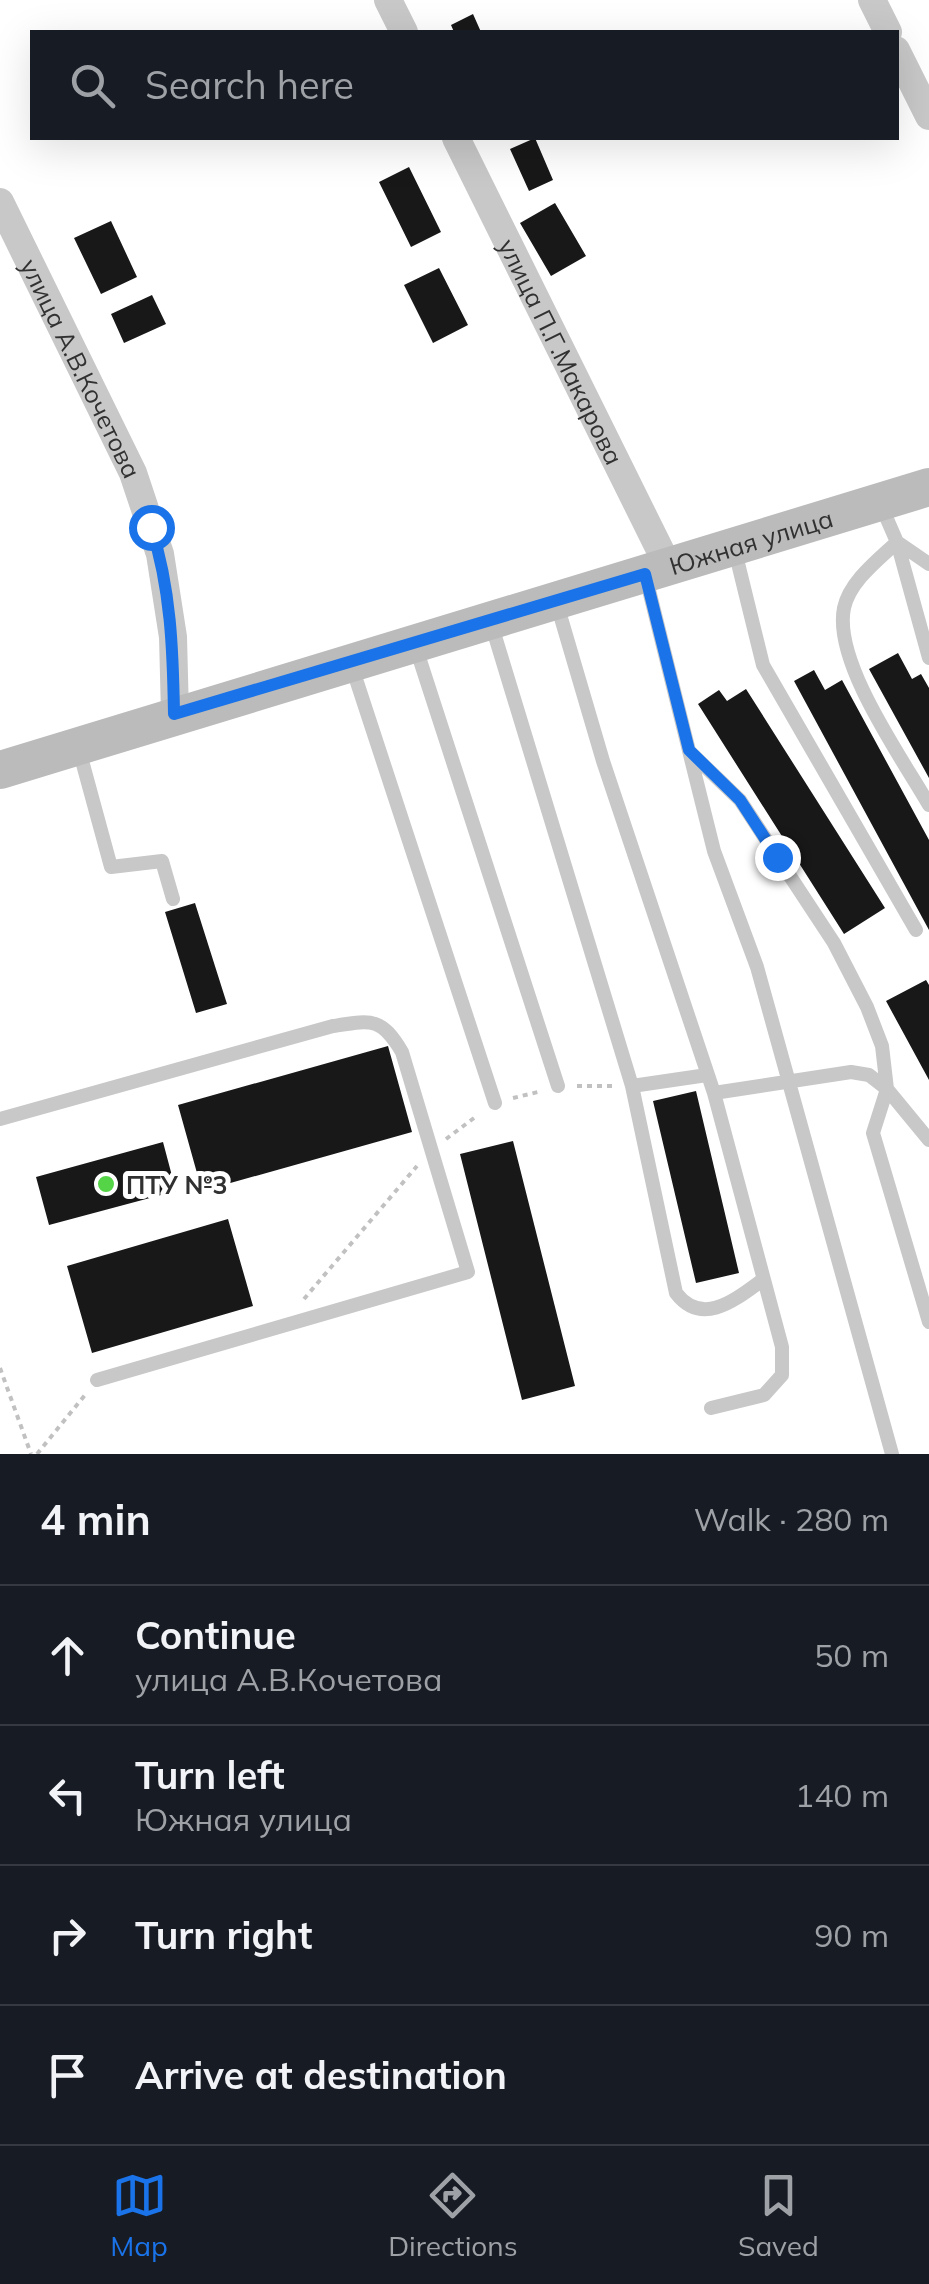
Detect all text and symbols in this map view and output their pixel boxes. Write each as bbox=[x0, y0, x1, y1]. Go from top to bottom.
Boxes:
search box bbox=[30, 30, 899, 140]
icon: search bbox=[65, 58, 120, 113]
text: Search here bbox=[145, 61, 354, 109]
street label: улица П.Г.Макарова bbox=[493, 233, 631, 469]
street label: улица А.В.Кочетова bbox=[15, 253, 148, 483]
street label: Южная улица bbox=[665, 502, 837, 581]
route start bbox=[129, 505, 175, 551]
route end bbox=[755, 835, 801, 881]
place label: ПТУ №3 bbox=[126, 1169, 228, 1200]
marker: ПТУ №3 bbox=[95, 1173, 117, 1195]
text: 4 min bbox=[40, 1493, 151, 1546]
text: Walk · 280 m bbox=[694, 1499, 889, 1539]
text: Continue bbox=[135, 1611, 296, 1659]
icon: ahead bbox=[40, 1628, 95, 1683]
text: 50 m bbox=[814, 1635, 889, 1675]
text: улица А.В.Кочетова bbox=[135, 1659, 442, 1699]
text: Turn left bbox=[135, 1751, 285, 1799]
icon: left bbox=[40, 1768, 95, 1823]
text: 140 m bbox=[795, 1775, 889, 1815]
text: Южная улица bbox=[135, 1799, 352, 1839]
icon: right bbox=[40, 1908, 95, 1963]
text: Turn right bbox=[135, 1911, 312, 1959]
text: 90 m bbox=[814, 1915, 889, 1955]
icon: arrive bbox=[40, 2048, 95, 2103]
text: Arrive at destination bbox=[135, 2051, 507, 2099]
tab: Map bbox=[110, 2168, 168, 2263]
tab: Directions bbox=[388, 2168, 518, 2263]
tab: Saved bbox=[738, 2168, 819, 2263]

